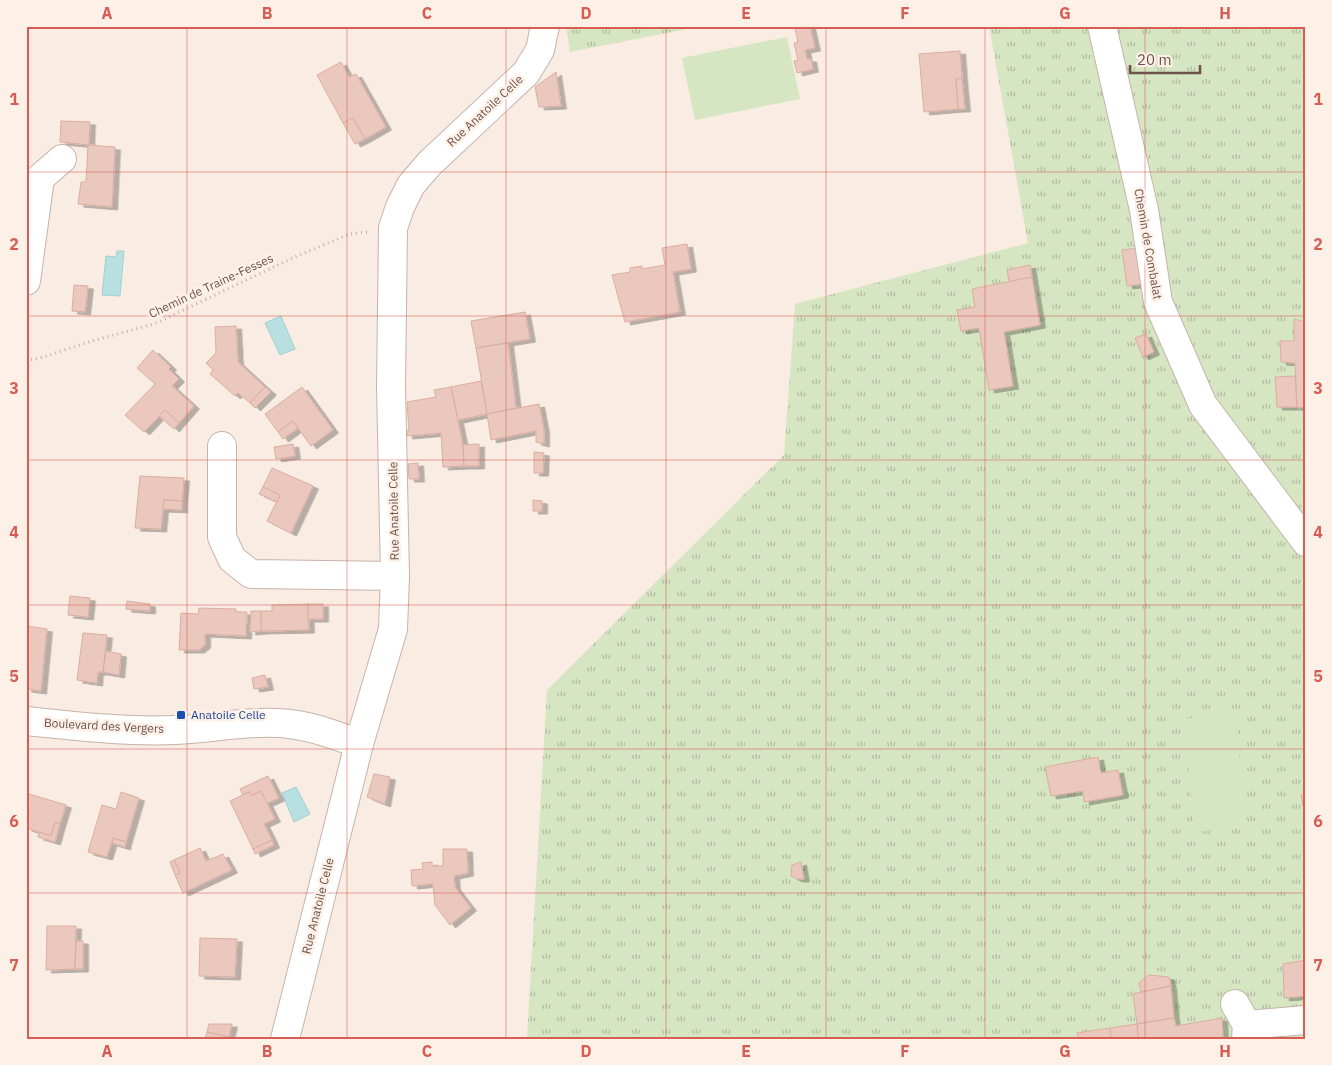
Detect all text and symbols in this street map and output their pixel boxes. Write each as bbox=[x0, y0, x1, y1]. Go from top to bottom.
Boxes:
text: A bbox=[102, 3, 113, 23]
text: B bbox=[262, 3, 273, 23]
text: C bbox=[422, 3, 432, 23]
text: D bbox=[580, 3, 592, 23]
text: E bbox=[741, 3, 751, 23]
text: F bbox=[900, 3, 910, 23]
text: G bbox=[1059, 3, 1071, 23]
text: H bbox=[1219, 3, 1231, 23]
scale bar bbox=[1130, 42, 1200, 74]
text: 20 m bbox=[1137, 50, 1172, 69]
street label: Rue Anatoile Celle bbox=[444, 71, 526, 150]
text: 1 bbox=[9, 89, 19, 109]
text: 1 bbox=[1313, 89, 1323, 109]
street label: Chemin de Combalat bbox=[1131, 187, 1166, 300]
text: 2 bbox=[9, 234, 19, 254]
text: 2 bbox=[1313, 234, 1323, 254]
street label: Chemin de Traine-Fesses bbox=[146, 250, 276, 321]
text: 3 bbox=[9, 378, 19, 398]
text: 3 bbox=[1313, 378, 1323, 398]
street label: Rue Anatoile Celle bbox=[385, 461, 402, 560]
text: 4 bbox=[9, 522, 19, 542]
text: 4 bbox=[1313, 522, 1323, 542]
text: 5 bbox=[9, 666, 19, 686]
text: 5 bbox=[1313, 666, 1323, 686]
place label: Anatoile Celle bbox=[191, 707, 266, 722]
marker: Anatoile Celle bbox=[175, 709, 187, 721]
street label: Boulevard des Vergers bbox=[43, 715, 165, 736]
text: 6 bbox=[9, 811, 19, 831]
text: 6 bbox=[1313, 811, 1323, 831]
street label: Rue Anatoile Celle bbox=[298, 856, 337, 955]
text: 7 bbox=[9, 955, 19, 975]
text: 7 bbox=[1313, 955, 1323, 975]
text: A bbox=[102, 1041, 113, 1061]
text: B bbox=[262, 1041, 273, 1061]
text: C bbox=[422, 1041, 432, 1061]
text: D bbox=[580, 1041, 592, 1061]
text: E bbox=[741, 1041, 751, 1061]
text: F bbox=[900, 1041, 910, 1061]
text: G bbox=[1059, 1041, 1071, 1061]
text: H bbox=[1219, 1041, 1231, 1061]

